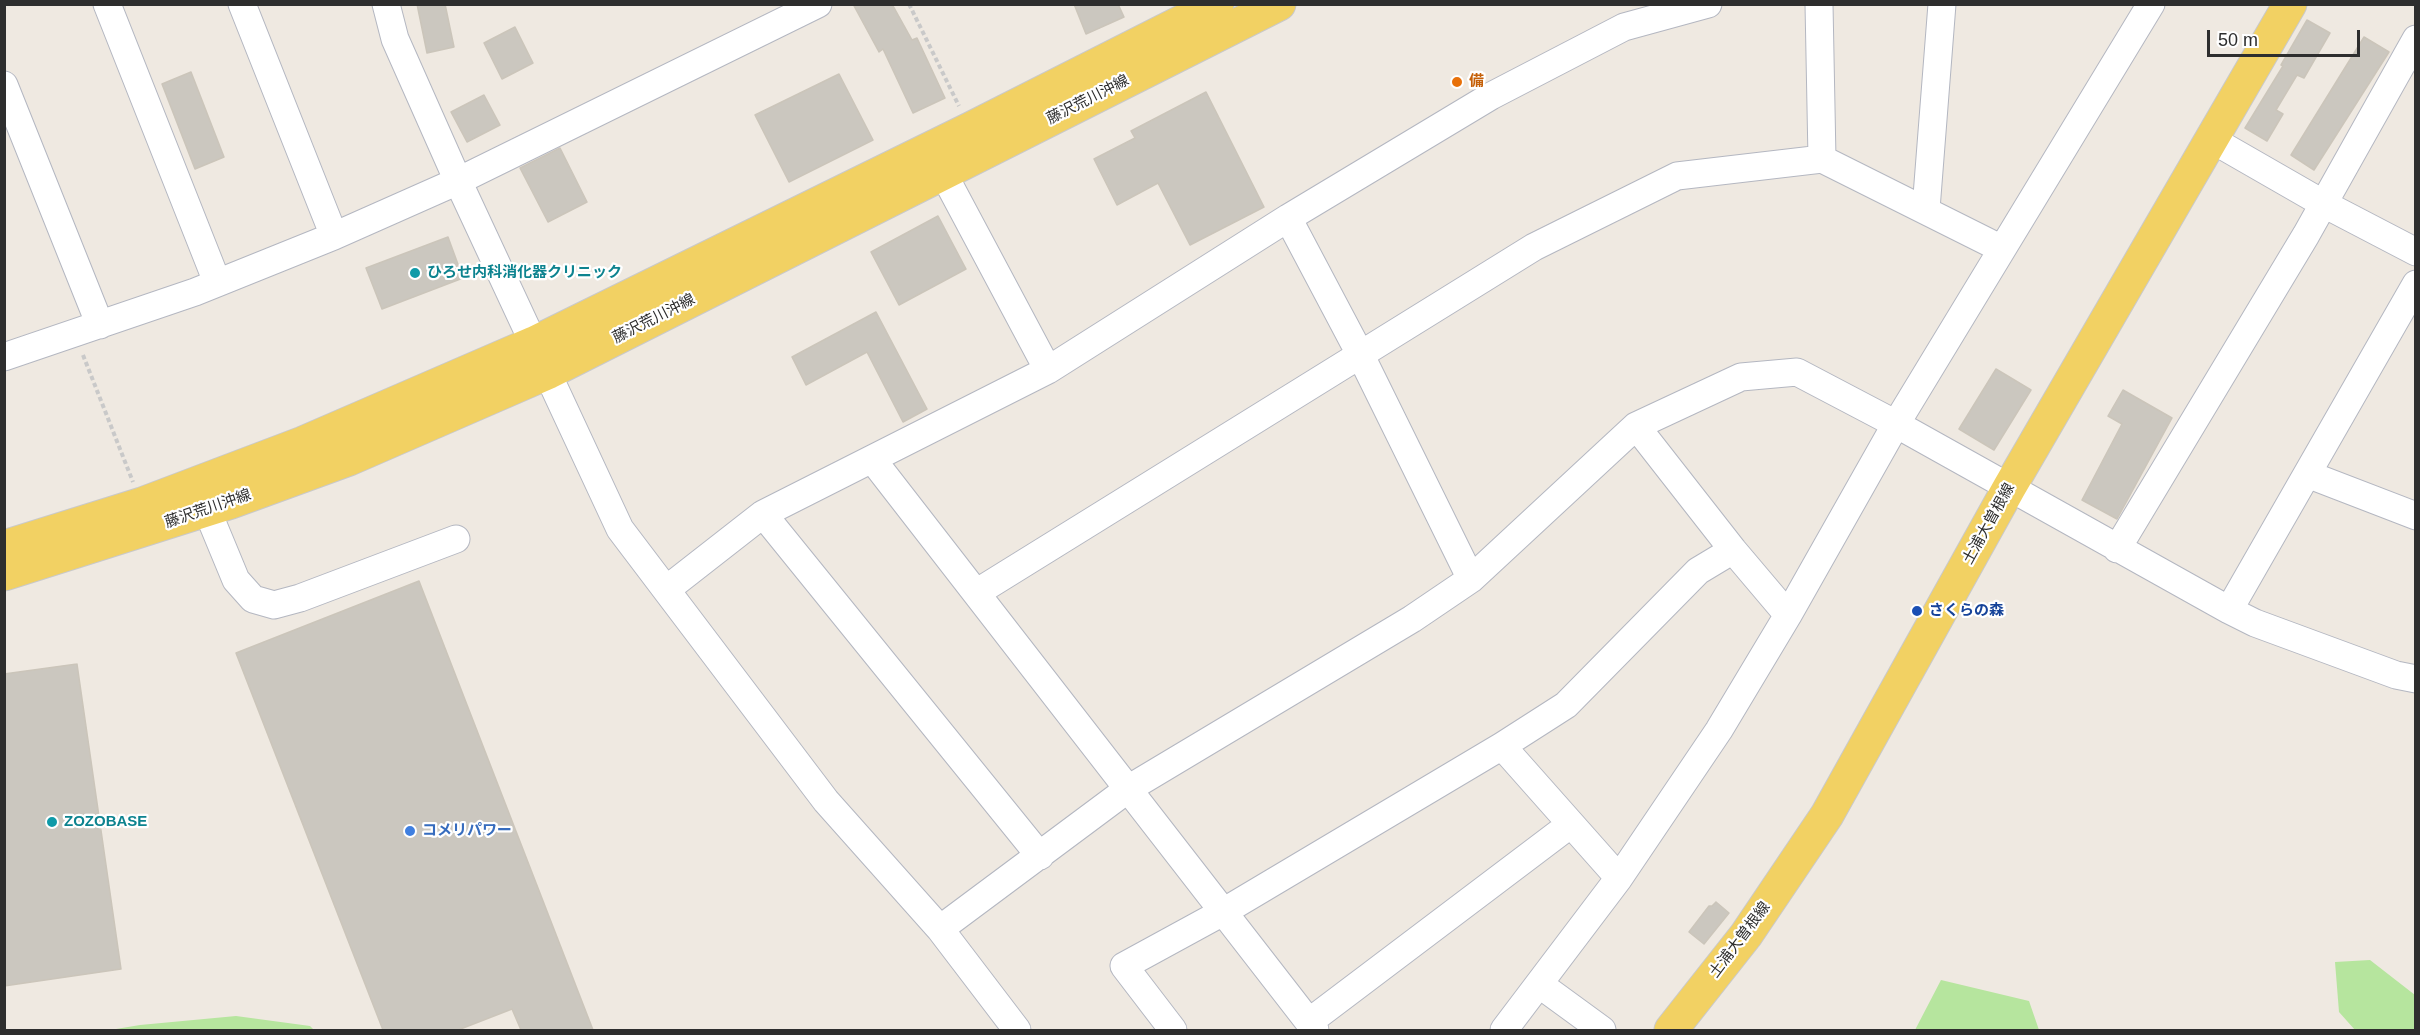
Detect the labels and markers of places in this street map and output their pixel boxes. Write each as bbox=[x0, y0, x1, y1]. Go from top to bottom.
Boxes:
place label: 備 bbox=[1469, 73, 1484, 91]
marker: 備 bbox=[1450, 75, 1464, 89]
place label: ひろせ内科消化器クリニック bbox=[427, 264, 622, 282]
marker: ひろせ内科消化器クリニック bbox=[408, 266, 422, 280]
place label: さくらの森 bbox=[1929, 602, 2004, 620]
marker: さくらの森 bbox=[1910, 604, 1924, 618]
place label: ZOZOBASE bbox=[64, 813, 147, 831]
marker: ZOZOBASE bbox=[45, 815, 59, 829]
place label: コメリパワー bbox=[422, 822, 512, 840]
marker: コメリパワー bbox=[403, 824, 417, 838]

